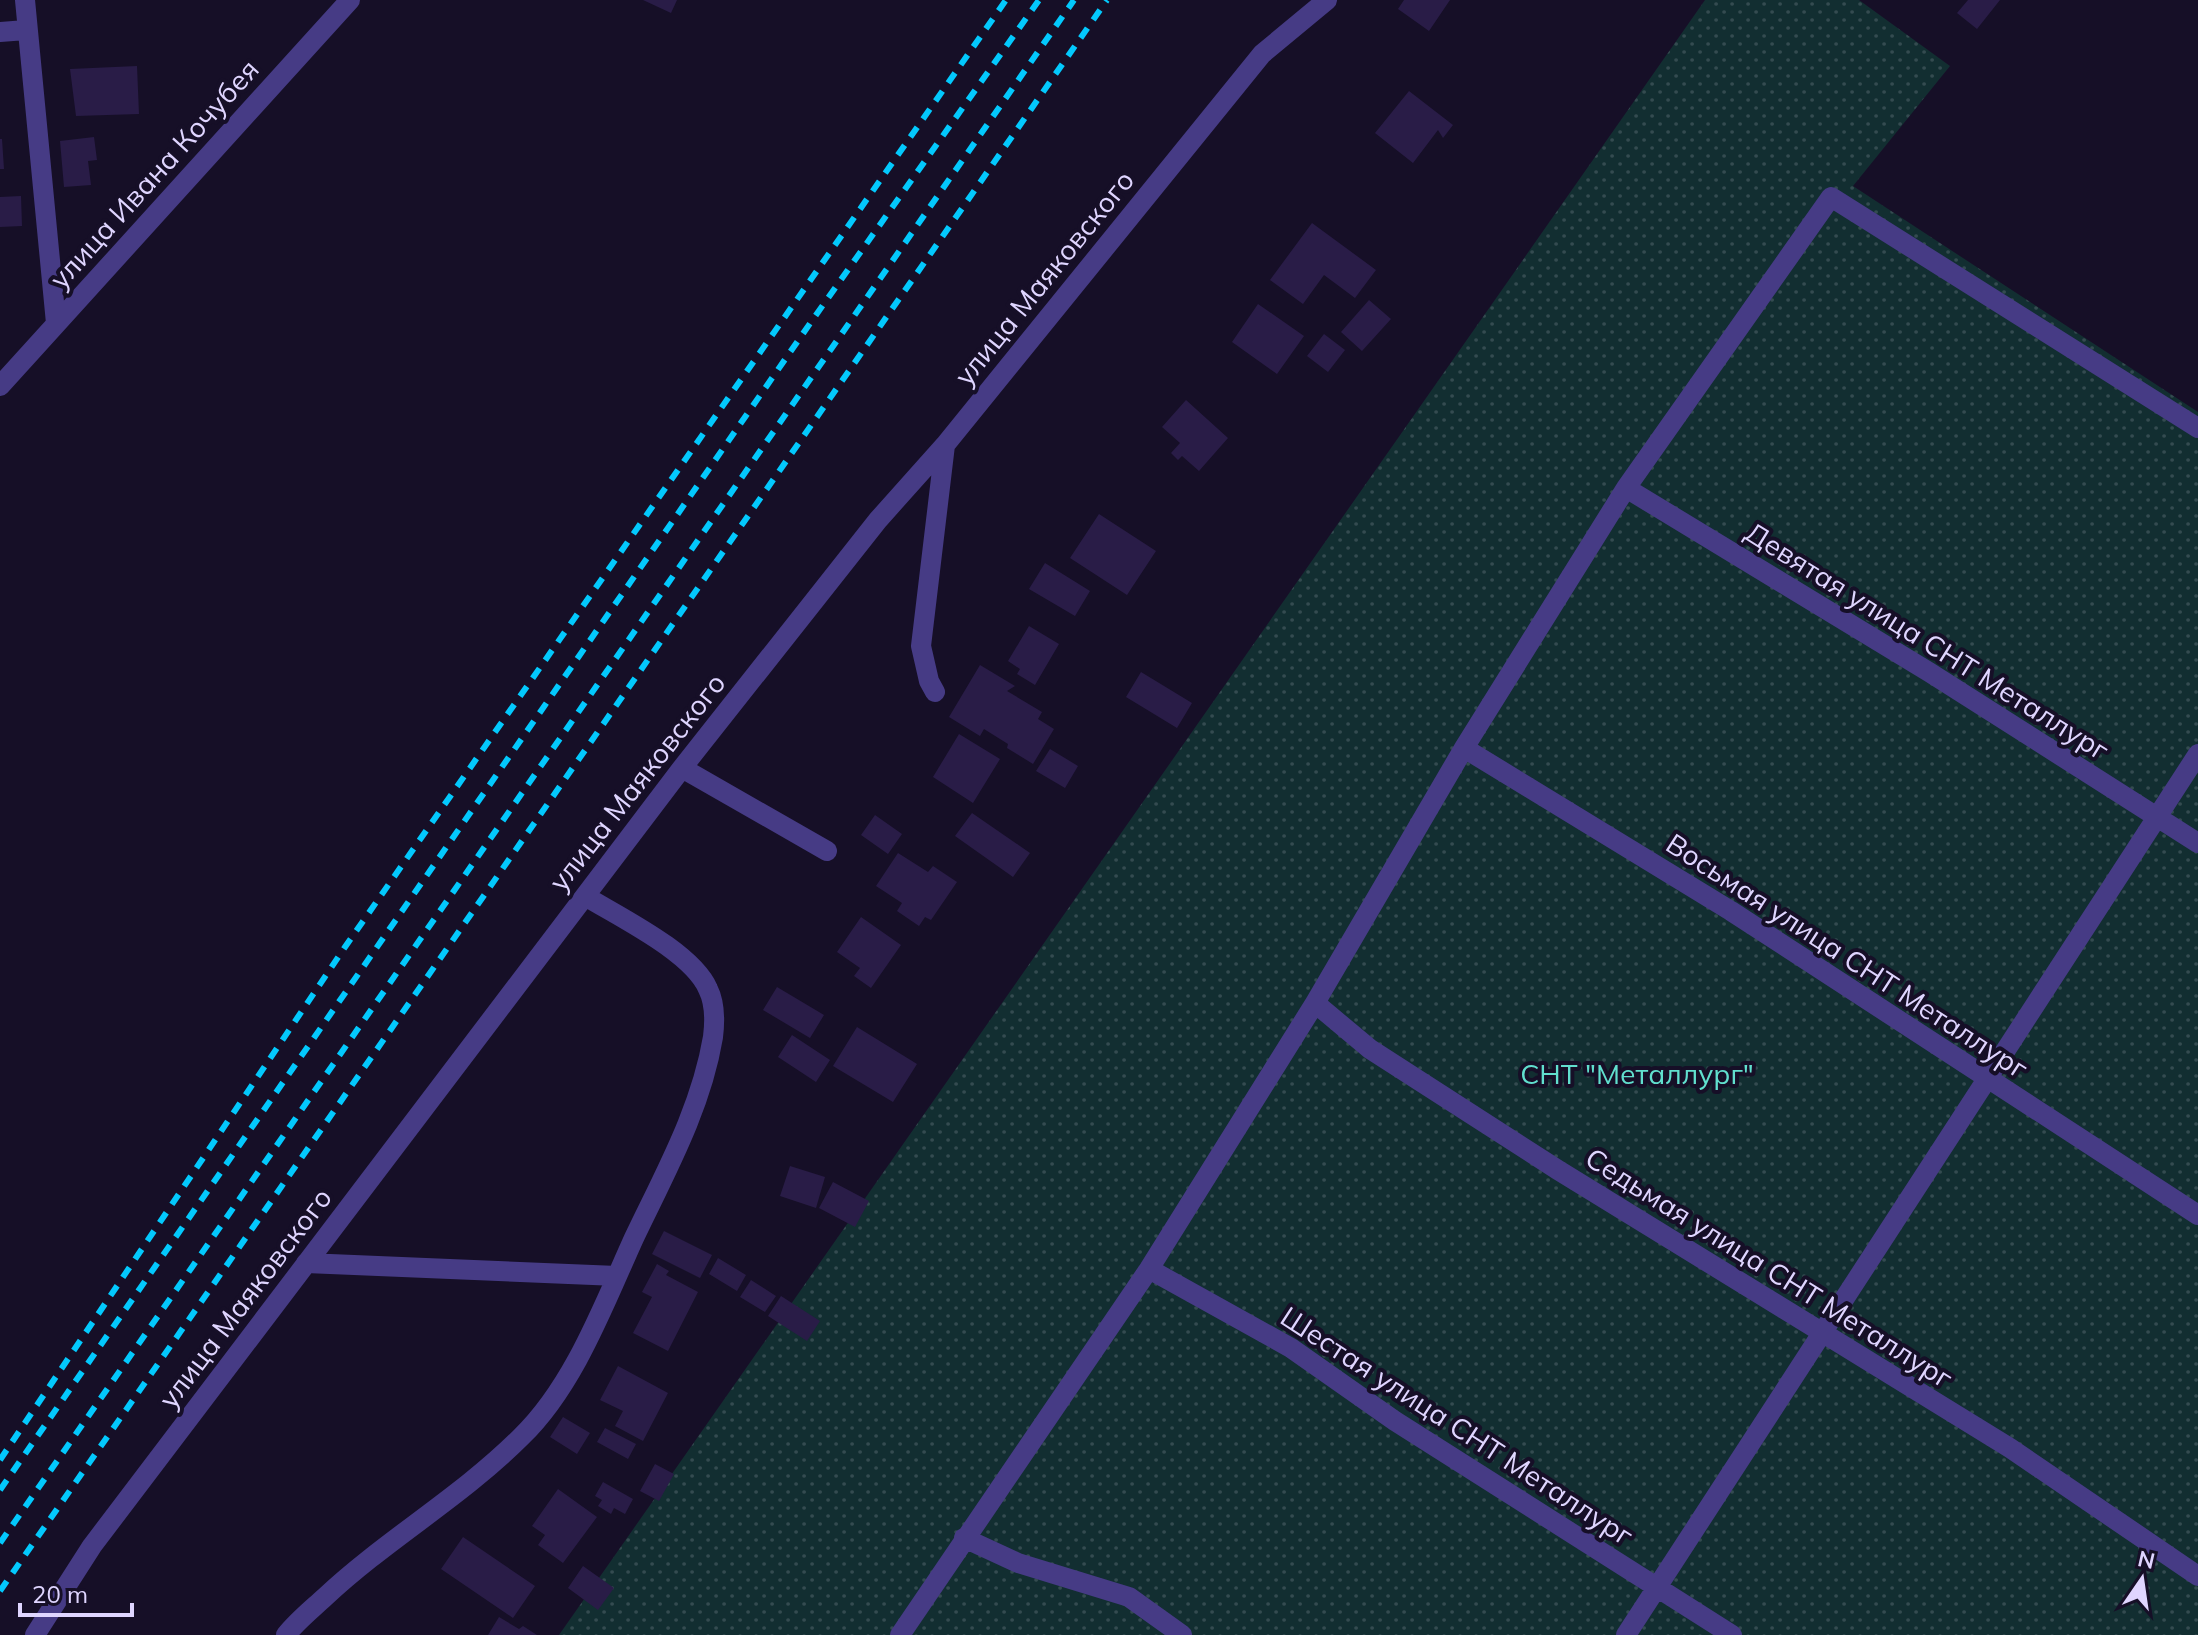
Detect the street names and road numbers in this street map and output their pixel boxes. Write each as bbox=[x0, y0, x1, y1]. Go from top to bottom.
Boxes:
street label: улица Ивана Кочубея bbox=[42, 52, 266, 295]
street label: улица Маяковского bbox=[946, 163, 1141, 392]
street label: Девятая улица СНТ Металлург bbox=[1739, 514, 2116, 768]
street label: улица Маяковского bbox=[541, 666, 732, 897]
street label: Восьмая улица СНТ Металлург bbox=[1660, 825, 2035, 1086]
street label: Седьмая улица СНТ Металлург bbox=[1579, 1140, 1960, 1396]
street label: улица Маяковского bbox=[150, 1181, 339, 1415]
street label: Шестая улица СНТ Металлург bbox=[1275, 1298, 1640, 1553]

